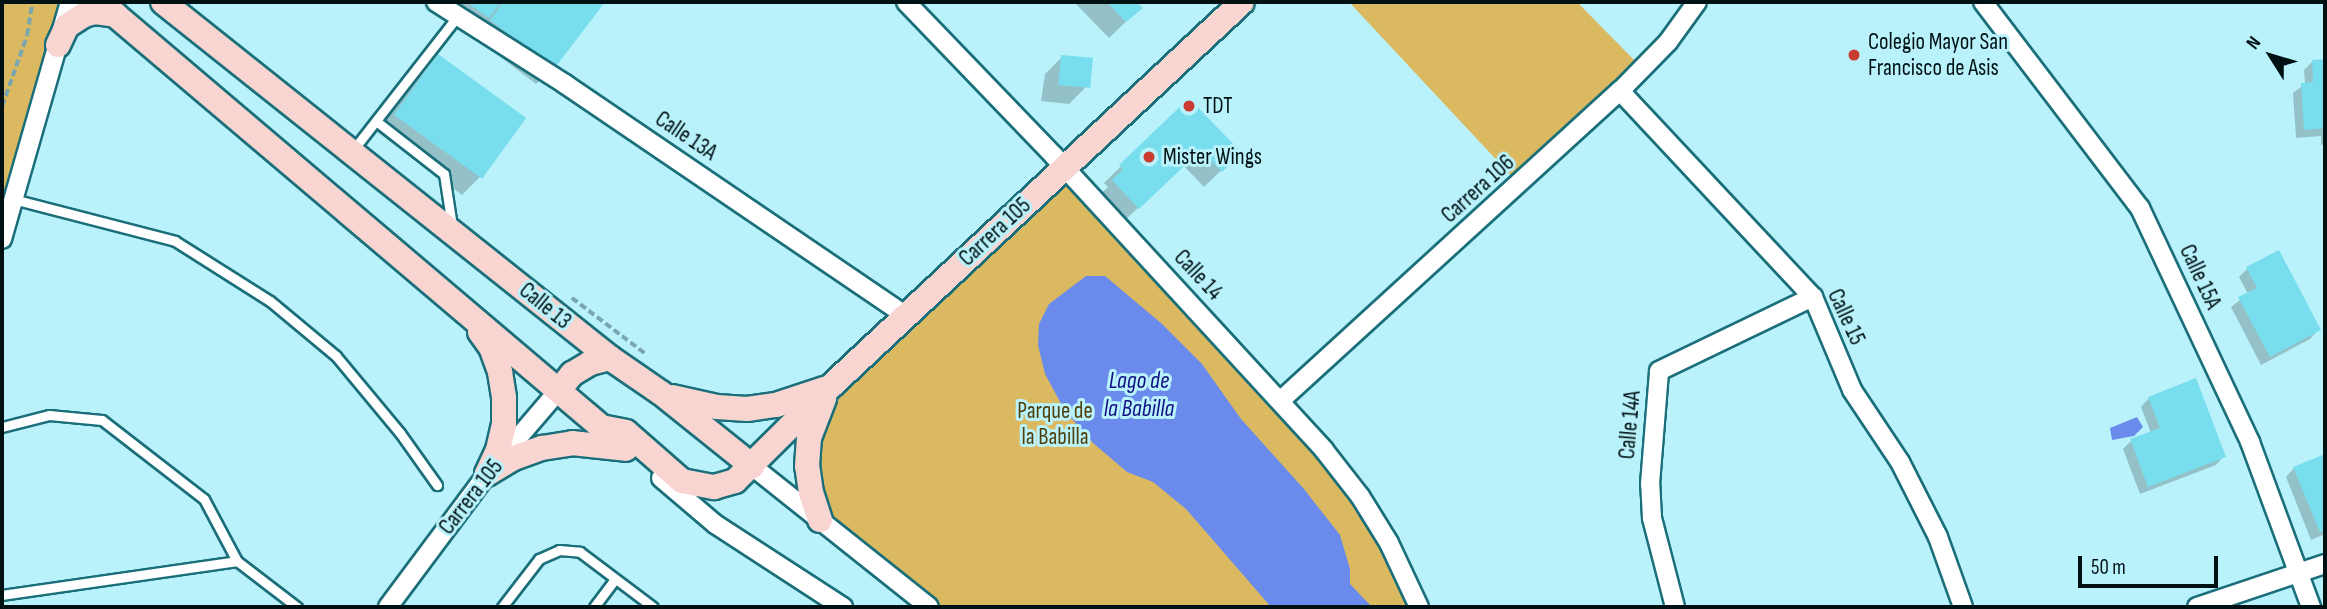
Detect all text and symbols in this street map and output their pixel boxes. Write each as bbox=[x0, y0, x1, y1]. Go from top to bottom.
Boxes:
north arrow bbox=[2236, 21, 2306, 91]
place label: Colegio Mayor San Francisco de Asis bbox=[1868, 28, 2008, 82]
text: N bbox=[2242, 32, 2266, 54]
marker: Colegio Mayor San Francisco de Asis bbox=[1846, 47, 1862, 63]
place label: TDT bbox=[1203, 92, 1233, 120]
marker: TDT bbox=[1181, 98, 1197, 114]
street label: Calle 13A bbox=[650, 105, 722, 167]
place label: Mister Wings bbox=[1163, 143, 1262, 171]
marker: Mister Wings bbox=[1141, 149, 1157, 165]
street label: Carrera 106 bbox=[1436, 149, 1520, 229]
street label: Carrera 105 bbox=[953, 192, 1037, 272]
street label: Calle 15A bbox=[2173, 240, 2227, 314]
street label: Calle 14 bbox=[1168, 244, 1228, 306]
street label: Calle 13 bbox=[513, 277, 577, 335]
street label: Calle 15 bbox=[1821, 285, 1871, 349]
water label: Lago de la Babilla bbox=[1104, 367, 1174, 423]
street label: Calle 14A bbox=[1613, 390, 1647, 460]
park label: Parque de la Babilla bbox=[1017, 397, 1093, 451]
street label: Carrera 105 bbox=[433, 454, 509, 540]
scale bar bbox=[2082, 542, 2222, 586]
text: 50 m bbox=[2091, 555, 2126, 580]

